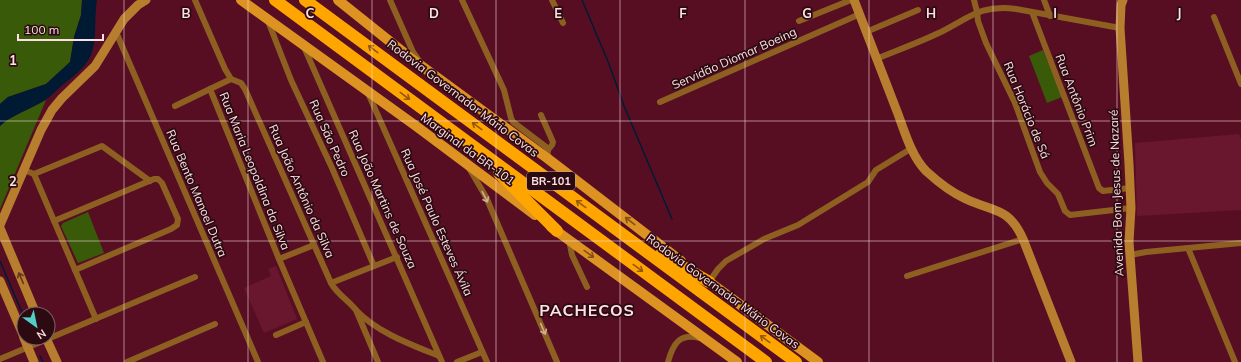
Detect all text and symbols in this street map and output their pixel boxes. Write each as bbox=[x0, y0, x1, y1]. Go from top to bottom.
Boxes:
text: B bbox=[182, 5, 191, 21]
text: C bbox=[306, 5, 315, 21]
text: D bbox=[429, 5, 439, 21]
text: E bbox=[554, 5, 562, 21]
text: F bbox=[679, 5, 687, 21]
text: G bbox=[802, 5, 812, 21]
text: H bbox=[926, 5, 936, 21]
text: I bbox=[1053, 5, 1057, 21]
text: J bbox=[1177, 5, 1181, 21]
scale bar bbox=[18, 16, 103, 42]
text: 100 m bbox=[24, 22, 59, 37]
street label: Servidão Diomar Boeing bbox=[669, 24, 799, 92]
street label: Rodovia Governador Mário Covas bbox=[384, 36, 542, 160]
one-way arrow bbox=[367, 45, 378, 53]
text: 1 bbox=[9, 52, 17, 68]
street label: Rua Antônio Prim bbox=[1052, 52, 1102, 148]
street label: Rua Horácio de Sá bbox=[1001, 59, 1053, 161]
street label: Rua Maria Leopoldina da Silva bbox=[216, 90, 294, 252]
one-way arrow bbox=[400, 92, 411, 100]
street label: Rua São Pedro bbox=[306, 97, 354, 179]
street label: Avenida Bom Jesus de Nazaré bbox=[1106, 109, 1126, 277]
street label: Marginal da BR-101 bbox=[418, 110, 518, 188]
street label: Rua João Antônio da Silva bbox=[266, 122, 338, 260]
one-way arrow bbox=[472, 122, 483, 131]
street label: Rua Bento Manoel Dutra bbox=[163, 127, 231, 259]
street label: Rua João Martins de Souza bbox=[346, 127, 420, 271]
street label: Rua José Paulo Esteves Ávila bbox=[398, 146, 476, 298]
road number: BR-101 bbox=[527, 172, 575, 190]
text: 2 bbox=[9, 173, 17, 189]
one-way arrow bbox=[482, 191, 489, 203]
one-way arrow bbox=[576, 199, 587, 208]
one-way arrow bbox=[624, 217, 635, 226]
street label: Rodovia Governador Mário Covas bbox=[643, 230, 803, 352]
one-way arrow bbox=[583, 250, 594, 258]
one-way arrow bbox=[633, 264, 644, 272]
one-way arrow bbox=[17, 273, 24, 285]
district label: PACHECOS bbox=[539, 300, 635, 320]
north arrow bbox=[16, 306, 56, 346]
one-way arrow bbox=[540, 323, 547, 335]
text: N bbox=[34, 326, 49, 343]
one-way arrow bbox=[760, 335, 771, 343]

